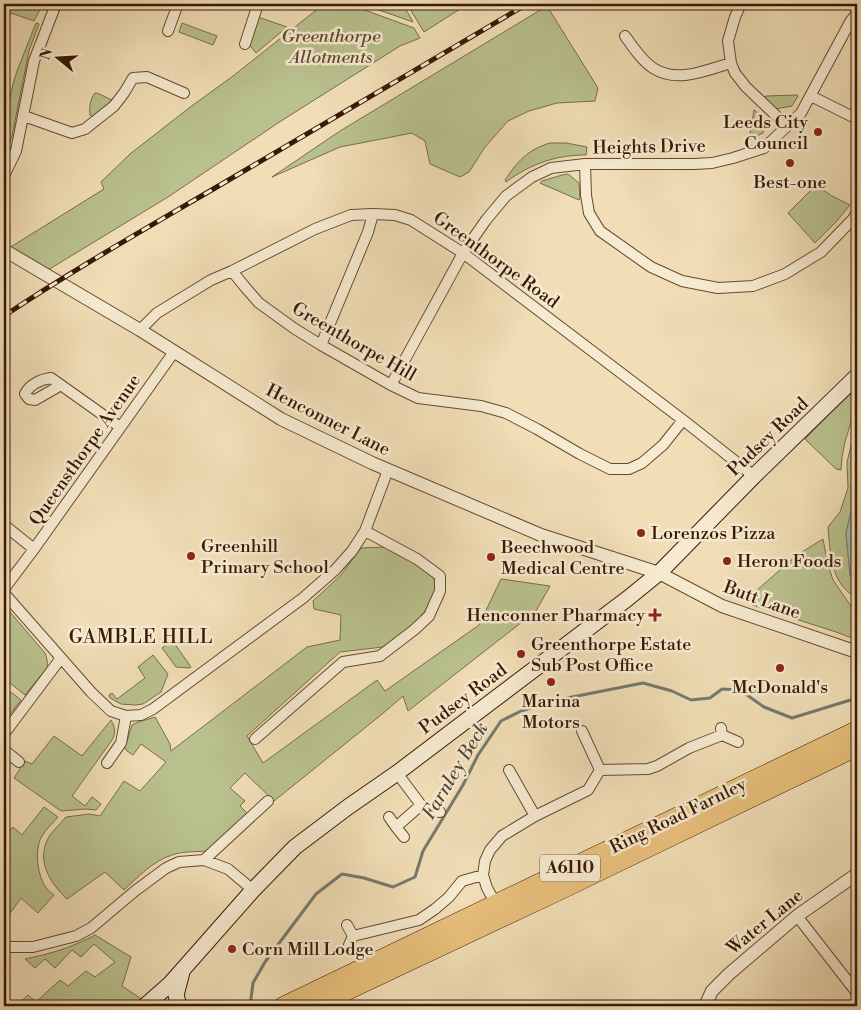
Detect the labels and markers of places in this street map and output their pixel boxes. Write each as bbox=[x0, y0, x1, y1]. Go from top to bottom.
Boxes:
place label: Leeds City Council bbox=[723, 111, 809, 155]
marker: Leeds City Council bbox=[812, 126, 824, 138]
marker: Best-one bbox=[784, 157, 796, 169]
place label: Best-one bbox=[752, 171, 827, 194]
place label: Lorenzos Pizza bbox=[651, 522, 776, 545]
marker: Lorenzos Pizza bbox=[635, 527, 647, 539]
place label: Greenhill Primary School bbox=[201, 535, 329, 579]
place label: Beechwood Medical Centre bbox=[500, 536, 625, 580]
marker: Greenhill Primary School bbox=[185, 550, 197, 562]
place label: Heron Foods bbox=[737, 550, 842, 573]
marker: Beechwood Medical Centre bbox=[485, 551, 497, 563]
marker: Heron Foods bbox=[721, 555, 733, 567]
place label: Henconner Pharmacy bbox=[467, 604, 645, 627]
marker: Henconner Pharmacy bbox=[649, 609, 661, 621]
place label: Greenthorpe Estate Sub Post Office bbox=[531, 633, 691, 677]
marker: Greenthorpe Estate Sub Post Office bbox=[515, 648, 527, 660]
marker: McDonald's bbox=[774, 662, 786, 674]
marker: Marina Motors bbox=[545, 676, 557, 688]
place label: McDonald's bbox=[732, 676, 828, 699]
place label: Marina Motors bbox=[522, 690, 581, 734]
place label: Corn Mill Lodge bbox=[242, 938, 374, 961]
marker: Corn Mill Lodge bbox=[226, 943, 238, 955]

